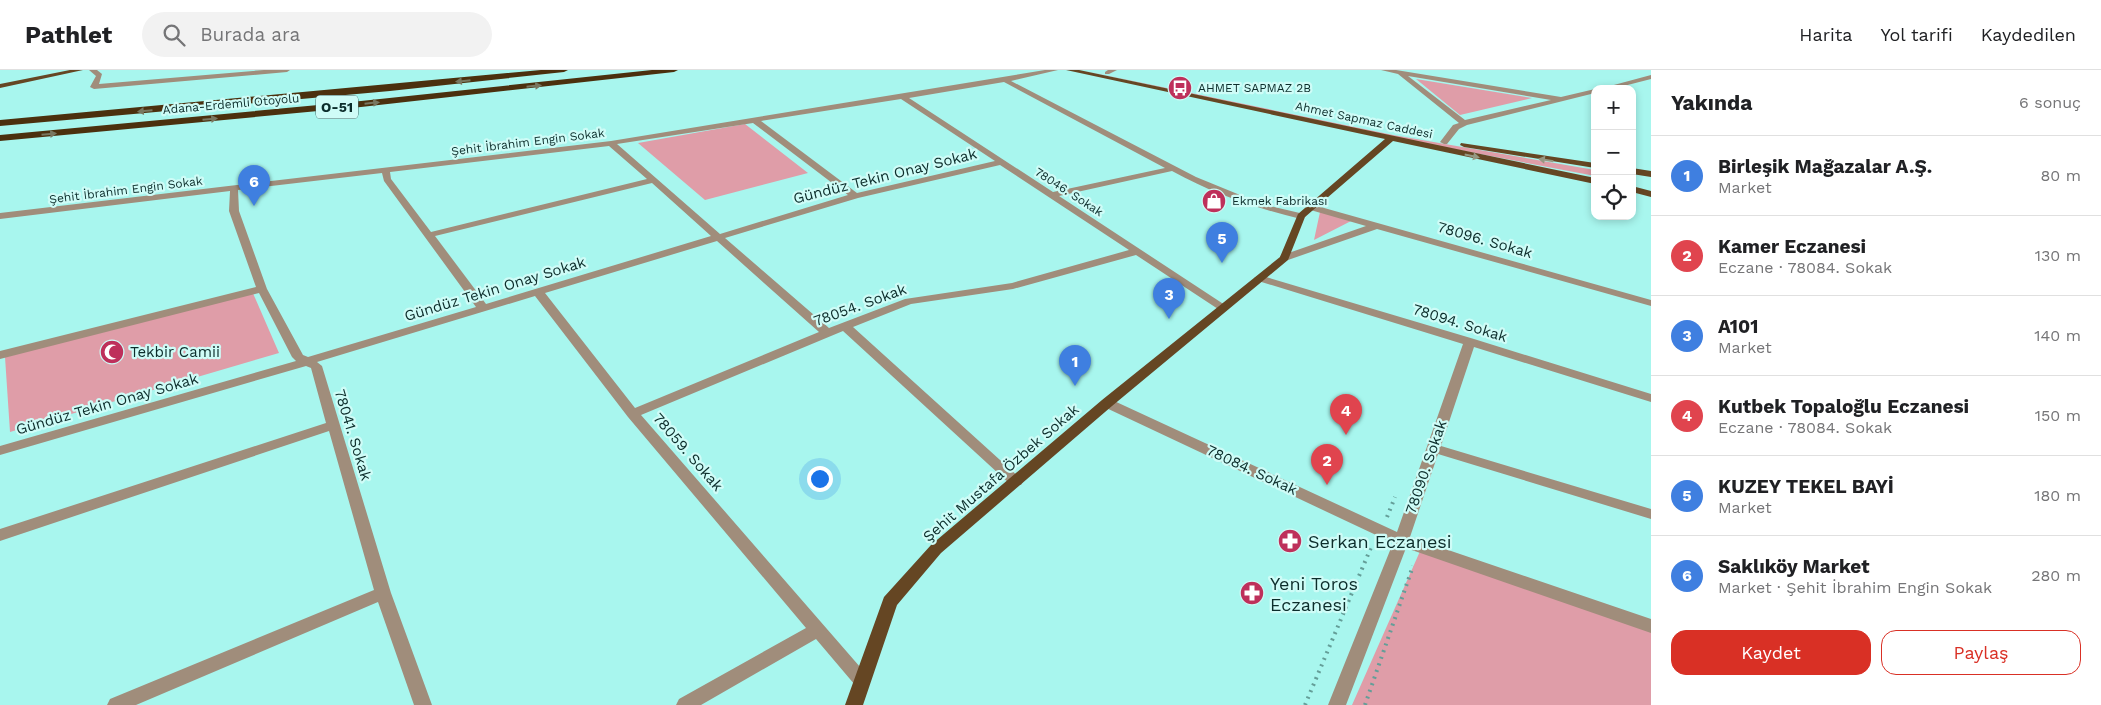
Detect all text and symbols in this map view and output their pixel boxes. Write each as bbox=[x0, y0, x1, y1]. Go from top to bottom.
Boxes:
search box bbox=[142, 12, 492, 57]
text: Pathlet bbox=[25, 21, 112, 49]
icon: search bbox=[160, 21, 188, 49]
text: Burada ara bbox=[200, 23, 300, 46]
text: Harita bbox=[1799, 24, 1853, 45]
text: Yol tarifi bbox=[1881, 24, 1953, 45]
text: Kaydedilen bbox=[1981, 24, 2076, 45]
bus stop icon: AHMET SAPMAZ 2B bbox=[1167, 75, 1193, 101]
one-way arrow bbox=[455, 77, 471, 85]
place label: AHMET SAPMAZ 2B bbox=[1198, 81, 1311, 95]
one-way arrow bbox=[526, 82, 542, 90]
map controls bbox=[1591, 85, 1636, 220]
button: + bbox=[1591, 85, 1636, 130]
text: Yakında bbox=[1671, 90, 1752, 115]
street label: Adana-Erdemli Otoyolu bbox=[162, 91, 300, 117]
text: 6 sonuç bbox=[2019, 93, 2081, 112]
road number: O-51 bbox=[316, 96, 358, 118]
one-way arrow bbox=[364, 99, 380, 107]
street label: Ahmet Sapmaz Caddesi bbox=[1294, 99, 1434, 141]
one-way arrow bbox=[136, 107, 152, 115]
one-way arrow bbox=[203, 115, 219, 123]
street label: Şehit İbrahim Engin Sokak bbox=[451, 126, 606, 158]
one-way arrow bbox=[41, 129, 57, 137]
button: − bbox=[1591, 130, 1636, 175]
street label: Gündüz Tekin Onay Sokak bbox=[791, 144, 979, 208]
one-way arrow bbox=[1464, 152, 1480, 160]
one-way arrow bbox=[1538, 155, 1554, 163]
text: Birleşik Mağazalar A.Ş. bbox=[1718, 155, 1932, 178]
pin: 6 bbox=[238, 165, 270, 206]
street label: 78046. Sokak bbox=[1032, 165, 1106, 219]
text: 1 bbox=[1684, 166, 1690, 185]
text: 80 m bbox=[2040, 166, 2081, 185]
street label: Şehit İbrahim Engin Sokak bbox=[49, 174, 204, 206]
button: locate bbox=[1591, 175, 1636, 220]
text: Market bbox=[1718, 178, 1772, 197]
shop icon: Ekmek Fabrikası bbox=[1201, 188, 1227, 214]
place label: Ekmek Fabrikası bbox=[1232, 194, 1328, 208]
street label: 78096. Sokak bbox=[1435, 218, 1535, 262]
pin: 5 bbox=[1206, 222, 1238, 263]
text: Kamer Eczanesi bbox=[1718, 235, 1866, 258]
text: 2 bbox=[1682, 246, 1692, 265]
text: 130 m bbox=[2035, 246, 2081, 265]
street label: Gündüz Tekin Onay Sokak bbox=[402, 253, 588, 325]
text: Eczane · 78084. Sokak bbox=[1718, 258, 1892, 277]
pin: 3 bbox=[1153, 278, 1185, 319]
street label: 78054. Sokak bbox=[811, 280, 909, 330]
street label: 78094. Sokak bbox=[1411, 300, 1510, 346]
text: A101 bbox=[1718, 315, 1758, 338]
text: 3 bbox=[1682, 326, 1692, 345]
text: 140 m bbox=[2034, 326, 2081, 345]
text: Market bbox=[1718, 338, 1772, 357]
mosque icon: Tekbir Camii bbox=[99, 339, 125, 365]
place label: Tekbir Camii bbox=[130, 343, 220, 361]
pin: 1 bbox=[1059, 345, 1091, 386]
street label: Gündüz Tekin Onay Sokak bbox=[14, 369, 201, 439]
street label: 78041. Sokak bbox=[331, 387, 376, 483]
pin: 4 bbox=[1330, 394, 1362, 435]
text: Kutbek Topaloğlu Eczanesi bbox=[1718, 395, 1969, 418]
street label: Şehit Mustafa Özbek Sokak bbox=[919, 400, 1083, 546]
text: 4 bbox=[1682, 406, 1692, 425]
text: 150 m bbox=[2035, 406, 2081, 425]
street label: 78059. Sokak bbox=[649, 409, 727, 495]
street label: 78090. Sokak bbox=[1402, 417, 1451, 516]
text: Eczane · 78084. Sokak bbox=[1718, 418, 1892, 437]
street label: 78084. Sokak bbox=[1204, 441, 1301, 499]
pin: 2 bbox=[1311, 444, 1343, 485]
your location bbox=[807, 466, 833, 492]
text: KUZEY TEKEL BAYİ bbox=[1718, 475, 1894, 498]
text: 5 bbox=[1682, 486, 1692, 505]
text: 180 m bbox=[2034, 486, 2081, 505]
text: Market bbox=[1718, 498, 1772, 517]
pharmacy icon: Serkan Eczanesi bbox=[1277, 528, 1303, 554]
place label: Serkan Eczanesi bbox=[1308, 531, 1452, 552]
text: Saklıköy Market bbox=[1718, 555, 1870, 578]
text: 6 bbox=[1682, 566, 1692, 585]
text: 280 m bbox=[2031, 566, 2081, 585]
place label: Yeni Toros Eczanesi bbox=[1270, 573, 1358, 615]
text: Market · Şehit İbrahim Engin Sokak bbox=[1718, 578, 1992, 597]
pharmacy icon: Yeni Toros Eczanesi bbox=[1239, 580, 1265, 606]
button: Kaydet bbox=[1671, 630, 1871, 675]
button: Paylaş bbox=[1881, 630, 2081, 675]

